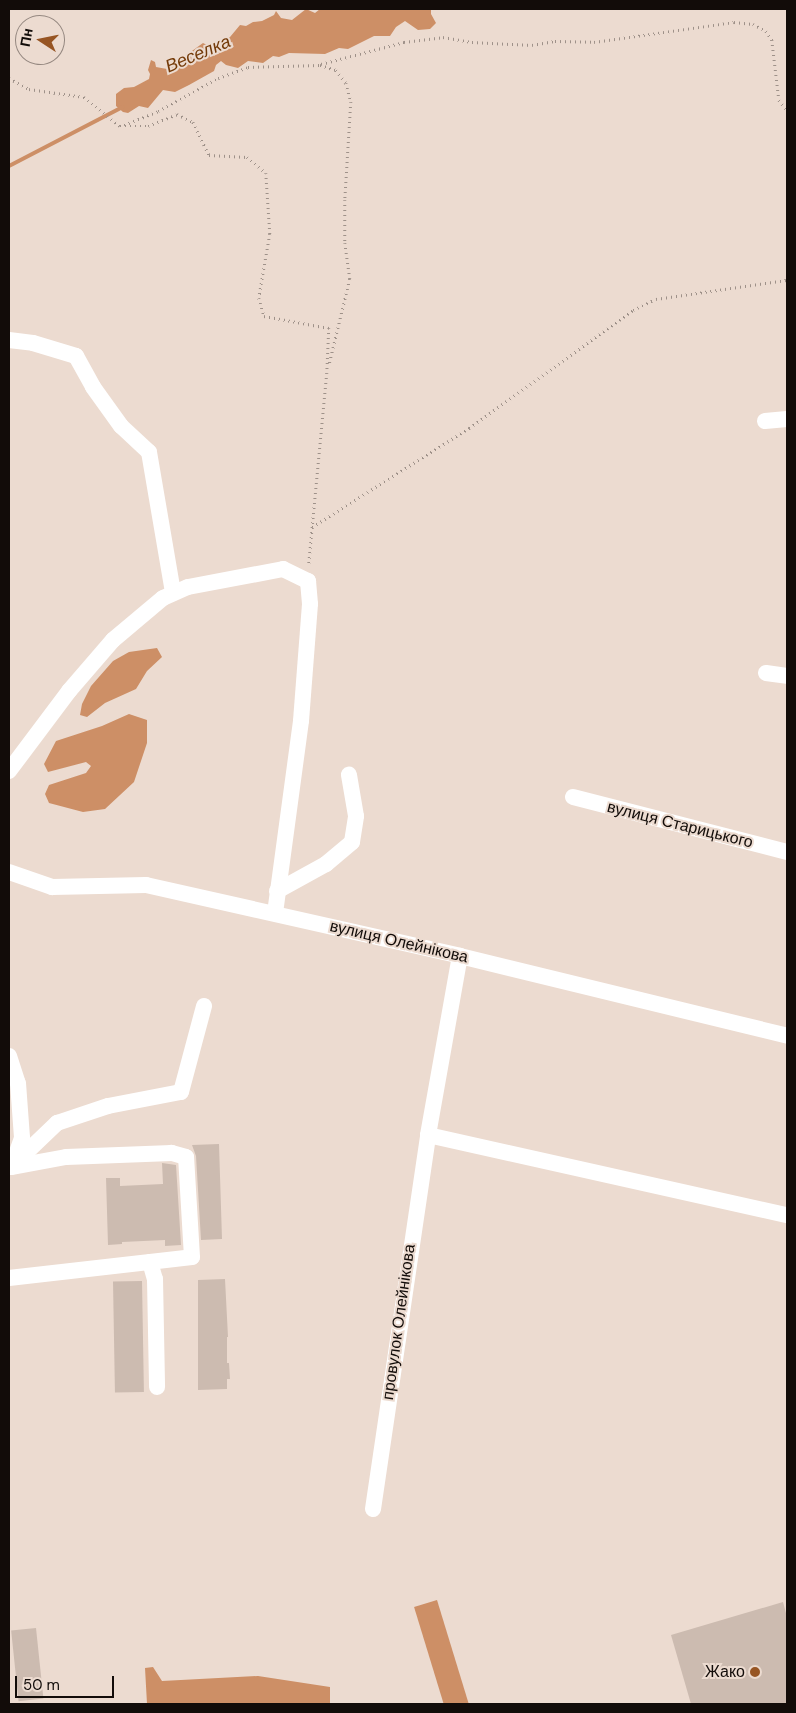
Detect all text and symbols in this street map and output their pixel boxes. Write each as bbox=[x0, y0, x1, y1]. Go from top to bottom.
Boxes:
north arrow bbox=[15, 15, 65, 65]
text: Пн bbox=[16, 27, 37, 48]
water label: Веселка bbox=[162, 31, 234, 77]
street label: вулиця Старицького bbox=[605, 798, 755, 852]
street label: вулиця Олейнікова bbox=[328, 917, 470, 967]
street label: провулок Олейнікова bbox=[379, 1243, 419, 1401]
place label: Жако bbox=[705, 1662, 745, 1682]
scale bar bbox=[18, 1666, 116, 1698]
marker: Жако bbox=[749, 1666, 761, 1678]
text: 50 m bbox=[23, 1675, 60, 1695]

